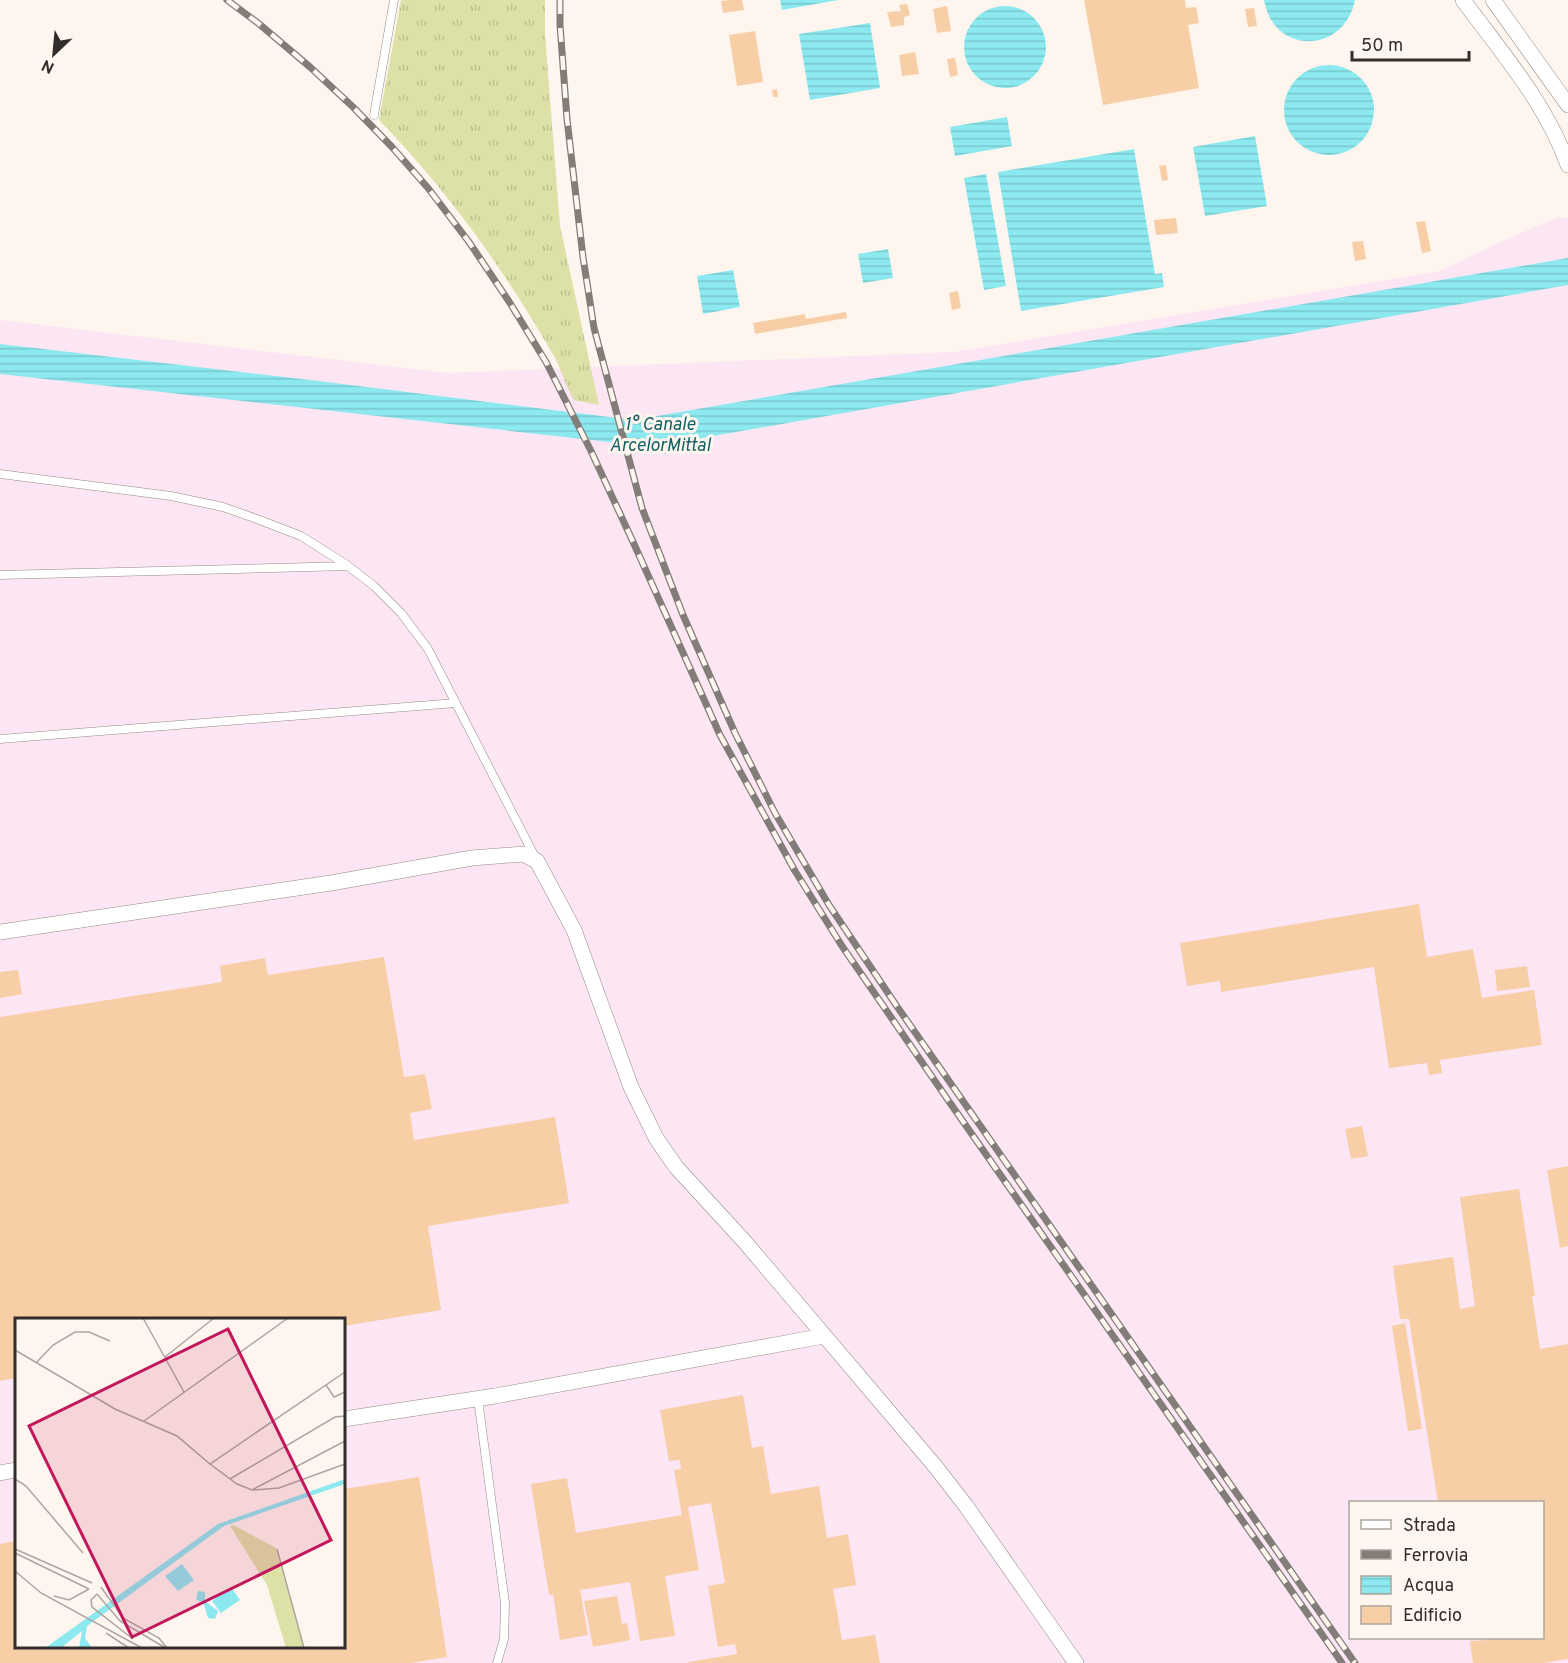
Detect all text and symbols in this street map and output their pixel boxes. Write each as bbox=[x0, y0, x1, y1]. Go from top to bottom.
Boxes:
north arrow bbox=[24, 24, 84, 84]
scale bar bbox=[1352, 24, 1469, 62]
text: 50 m bbox=[1361, 35, 1403, 58]
text: N bbox=[39, 54, 58, 77]
water label: 1° Canale ArcelorMittal bbox=[610, 414, 712, 458]
inset map bbox=[15, 1318, 345, 1648]
legend bbox=[1349, 1501, 1544, 1639]
text: Strada bbox=[1403, 1515, 1456, 1538]
text: Ferrovia bbox=[1403, 1545, 1468, 1568]
text: Acqua bbox=[1403, 1575, 1454, 1598]
text: Edificio bbox=[1403, 1605, 1462, 1628]

